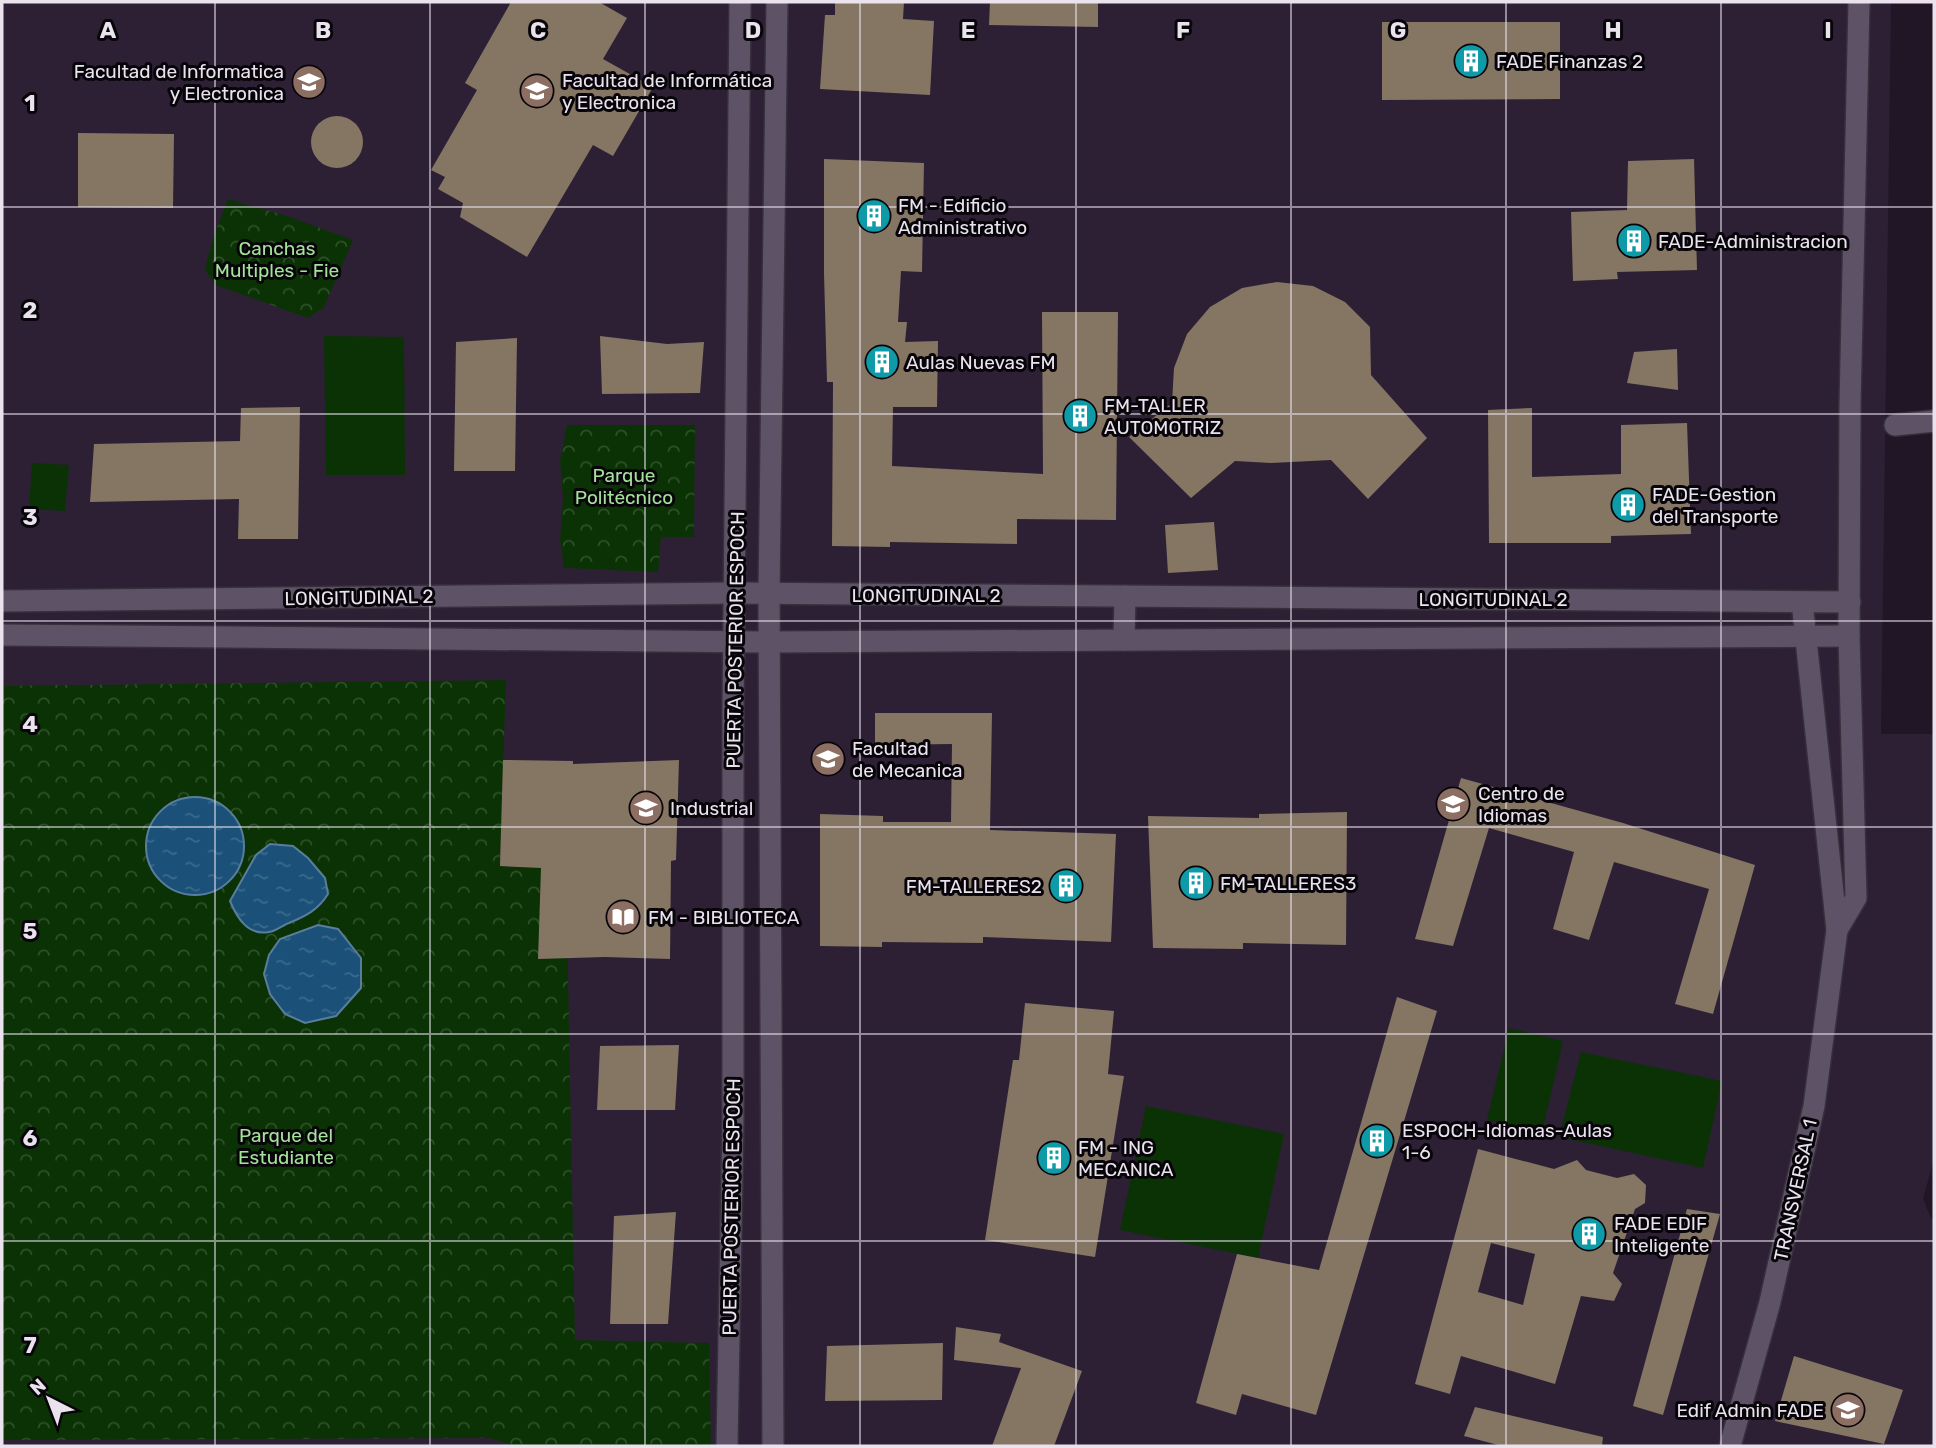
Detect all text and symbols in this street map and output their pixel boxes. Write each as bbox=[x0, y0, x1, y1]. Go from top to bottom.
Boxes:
text: A bbox=[100, 16, 117, 44]
text: B bbox=[315, 16, 331, 44]
text: C bbox=[530, 16, 546, 44]
text: D bbox=[745, 16, 761, 44]
text: E bbox=[961, 16, 975, 44]
text: F bbox=[1176, 16, 1190, 44]
text: G bbox=[1390, 16, 1406, 44]
text: H bbox=[1604, 16, 1622, 44]
text: I bbox=[1824, 16, 1832, 44]
building icon: FADE Finanzas 2 bbox=[1452, 42, 1490, 80]
place label: FADE Finanzas 2 bbox=[1496, 50, 1643, 73]
place label: Facultad de Informatica y Electronica bbox=[74, 60, 284, 105]
school or university icon: Facultad de Informatica y Electronica bbox=[290, 63, 328, 101]
place label: Facultad de Informática y Electronica bbox=[562, 69, 772, 114]
school or university icon: Facultad de Informática y Electronica bbox=[518, 72, 556, 110]
text: 1 bbox=[24, 89, 36, 117]
place label: FM - Edificio Administrativo bbox=[898, 194, 1027, 239]
building icon: FM - Edificio Administrativo bbox=[855, 197, 893, 235]
building icon: FADE-Administracion bbox=[1615, 222, 1653, 260]
place label: FADE-Administracion bbox=[1658, 230, 1848, 253]
park label: Canchas Multiples - Fie bbox=[215, 237, 339, 282]
text: 2 bbox=[23, 296, 37, 324]
building icon: Aulas Nuevas FM bbox=[863, 343, 901, 381]
place label: Aulas Nuevas FM bbox=[906, 351, 1056, 374]
place label: FM-TALLER AUTOMOTRIZ bbox=[1104, 394, 1221, 439]
building icon: FM-TALLER AUTOMOTRIZ bbox=[1061, 397, 1099, 435]
park label: Parque Politécnico bbox=[575, 464, 673, 509]
place label: FADE-Gestion del Transporte bbox=[1652, 483, 1778, 528]
building icon: FADE-Gestion del Transporte bbox=[1609, 486, 1647, 524]
text: 3 bbox=[22, 503, 38, 531]
street label: PUERTA POSTERIOR ESPOCH bbox=[722, 511, 749, 769]
street label: LONGITUDINAL 2 bbox=[851, 584, 1001, 607]
street label: LONGITUDINAL 2 bbox=[284, 585, 434, 610]
street label: LONGITUDINAL 2 bbox=[1418, 588, 1568, 611]
text: 4 bbox=[22, 710, 38, 738]
place label: Facultad de Mecanica bbox=[852, 737, 962, 782]
school or university icon: Facultad de Mecanica bbox=[809, 740, 847, 778]
place label: Centro de Idiomas bbox=[1478, 782, 1565, 827]
school or university icon: Centro de Idiomas bbox=[1434, 785, 1472, 823]
school or university icon: Industrial bbox=[627, 789, 665, 827]
place label: Industrial bbox=[670, 797, 753, 820]
building icon: FM-TALLERES3 bbox=[1177, 864, 1215, 902]
building icon: FM-TALLERES2 bbox=[1047, 867, 1085, 905]
place label: FM-TALLERES3 bbox=[1220, 872, 1356, 895]
place label: FM-TALLERES2 bbox=[906, 875, 1042, 898]
library icon: FM - BIBLIOTECA bbox=[604, 898, 642, 936]
place label: FM - BIBLIOTECA bbox=[648, 906, 800, 929]
text: 5 bbox=[23, 917, 38, 945]
street label: PUERTA POSTERIOR ESPOCH bbox=[718, 1078, 745, 1336]
street label: TRANSVERSAL 1 bbox=[1769, 1117, 1822, 1263]
place label: ESPOCH-Idiomas-Aulas 1-6 bbox=[1402, 1119, 1612, 1164]
building icon: ESPOCH-Idiomas-Aulas 1-6 bbox=[1358, 1122, 1396, 1160]
text: 6 bbox=[23, 1124, 38, 1152]
park label: Parque del Estudiante bbox=[238, 1124, 334, 1169]
place label: FM - ING MECANICA bbox=[1078, 1136, 1174, 1181]
building icon: FM - ING MECANICA bbox=[1035, 1139, 1073, 1177]
place label: FADE EDIF Inteligente bbox=[1614, 1212, 1709, 1257]
building icon: FADE EDIF Inteligente bbox=[1570, 1215, 1608, 1253]
text: 7 bbox=[23, 1331, 37, 1359]
north arrow bbox=[14, 1364, 84, 1434]
text: N bbox=[25, 1374, 51, 1400]
school or university icon: Edif Admin FADE bbox=[1829, 1391, 1867, 1429]
place label: Edif Admin FADE bbox=[1676, 1399, 1824, 1422]

